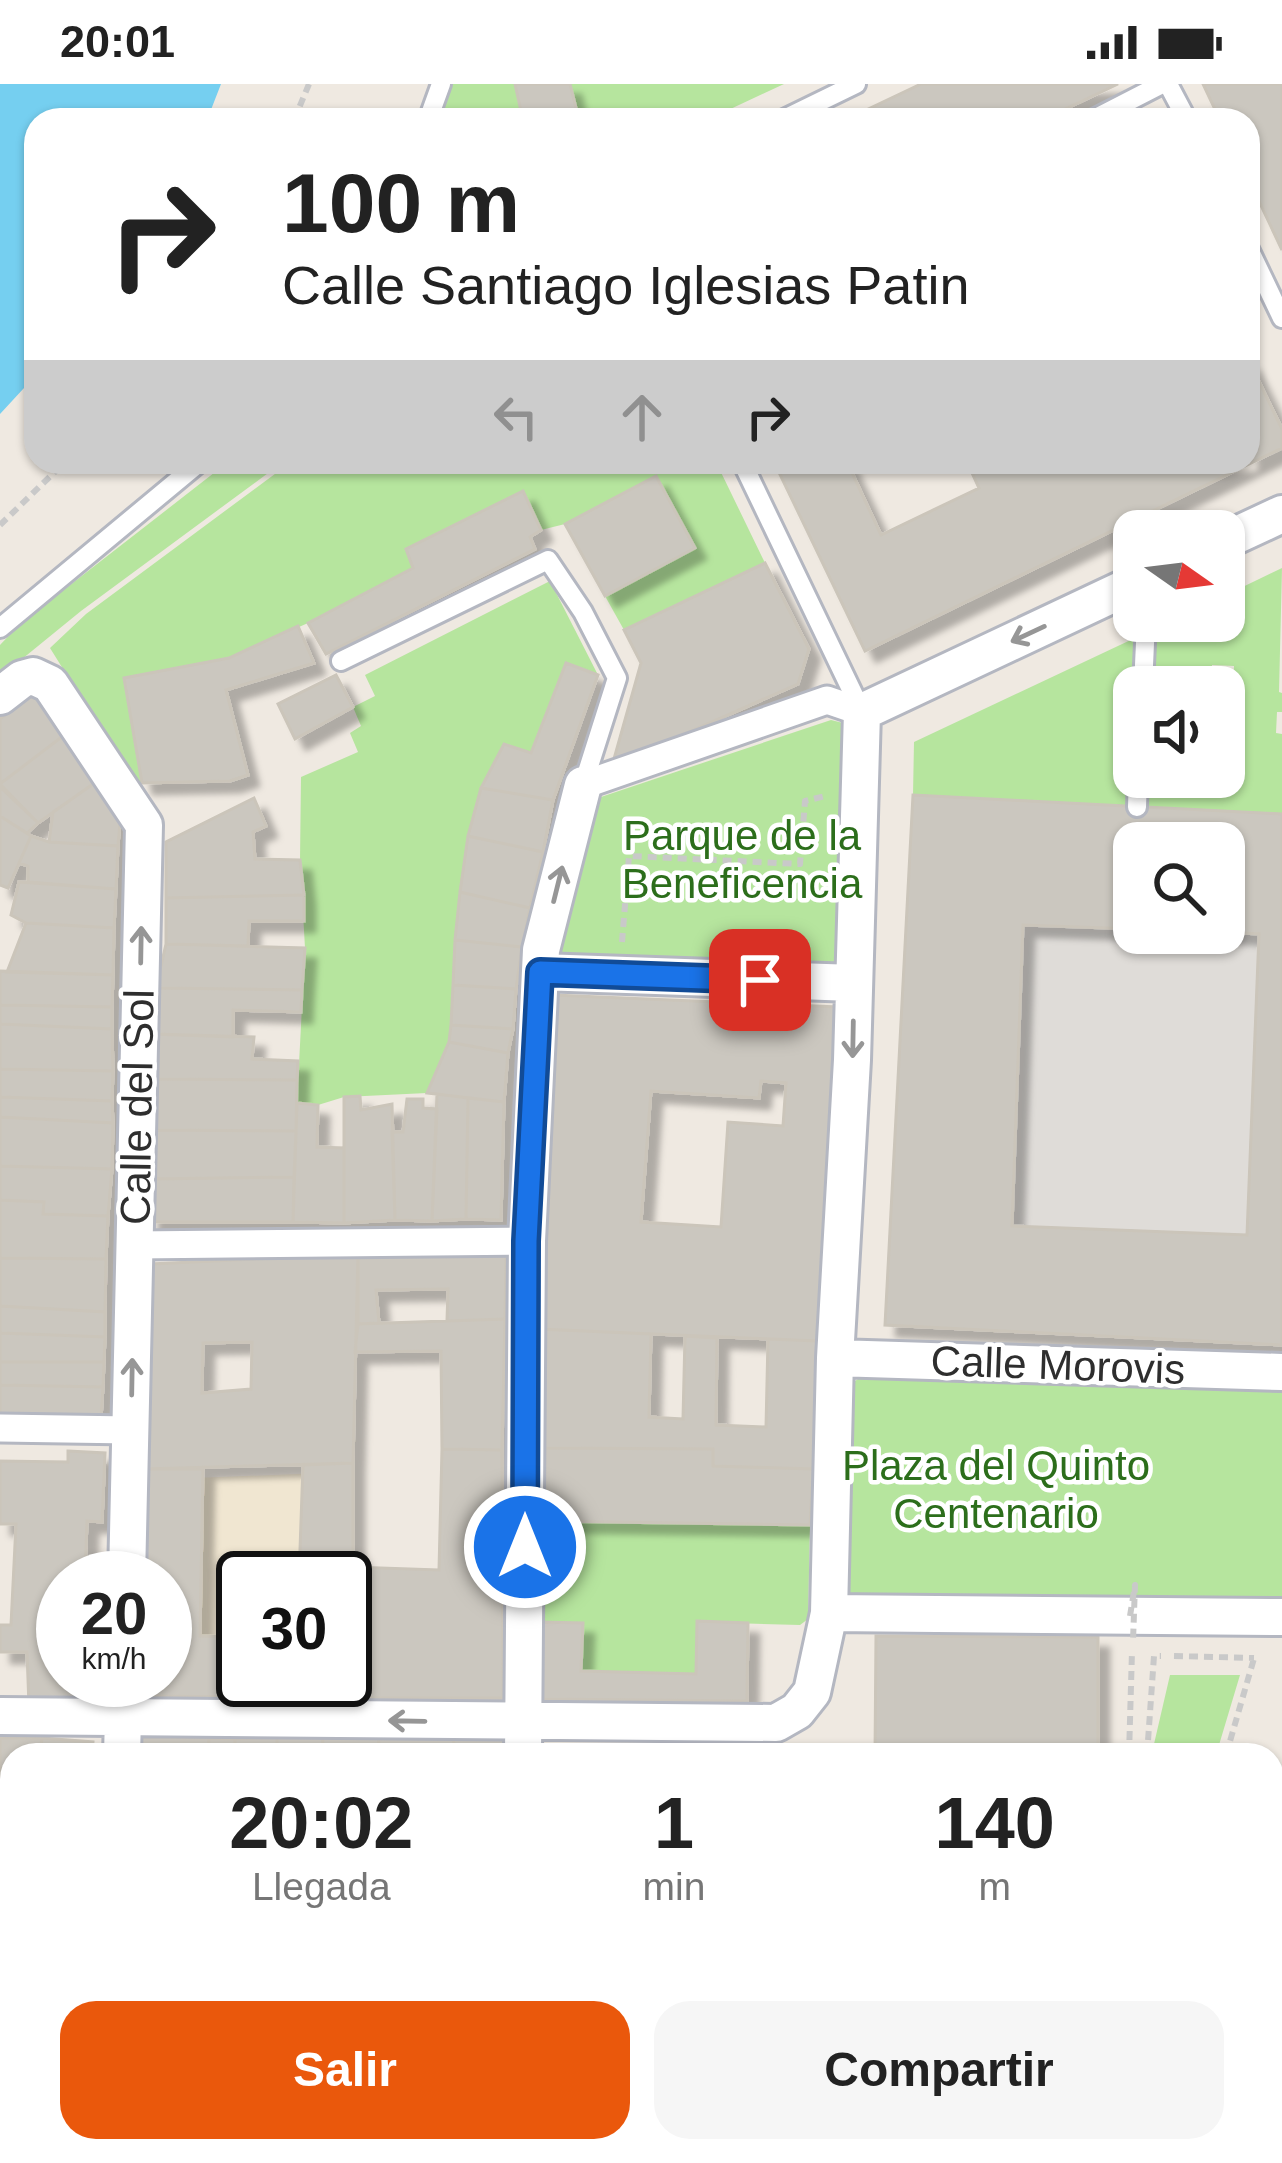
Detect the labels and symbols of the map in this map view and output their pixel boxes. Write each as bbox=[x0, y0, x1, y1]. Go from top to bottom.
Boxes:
north arrow bbox=[1113, 510, 1245, 642]
one-way arrow bbox=[1011, 624, 1047, 646]
park label: Parque de la Beneficencia bbox=[622, 812, 863, 907]
one-way arrow bbox=[548, 866, 570, 904]
one-way arrow bbox=[130, 926, 153, 965]
pin bbox=[709, 929, 811, 1031]
street label: Calle del Sol bbox=[111, 989, 163, 1225]
one-way arrow bbox=[841, 1019, 864, 1058]
street label: Calle Morovis bbox=[930, 1337, 1186, 1393]
one-way arrow bbox=[120, 1358, 143, 1397]
park label: Plaza del Quinto Centenario bbox=[842, 1442, 1150, 1537]
position arrow bbox=[462, 1484, 588, 1610]
speed limit sign: 30 bbox=[216, 1551, 372, 1707]
one-way arrow bbox=[388, 1710, 427, 1733]

